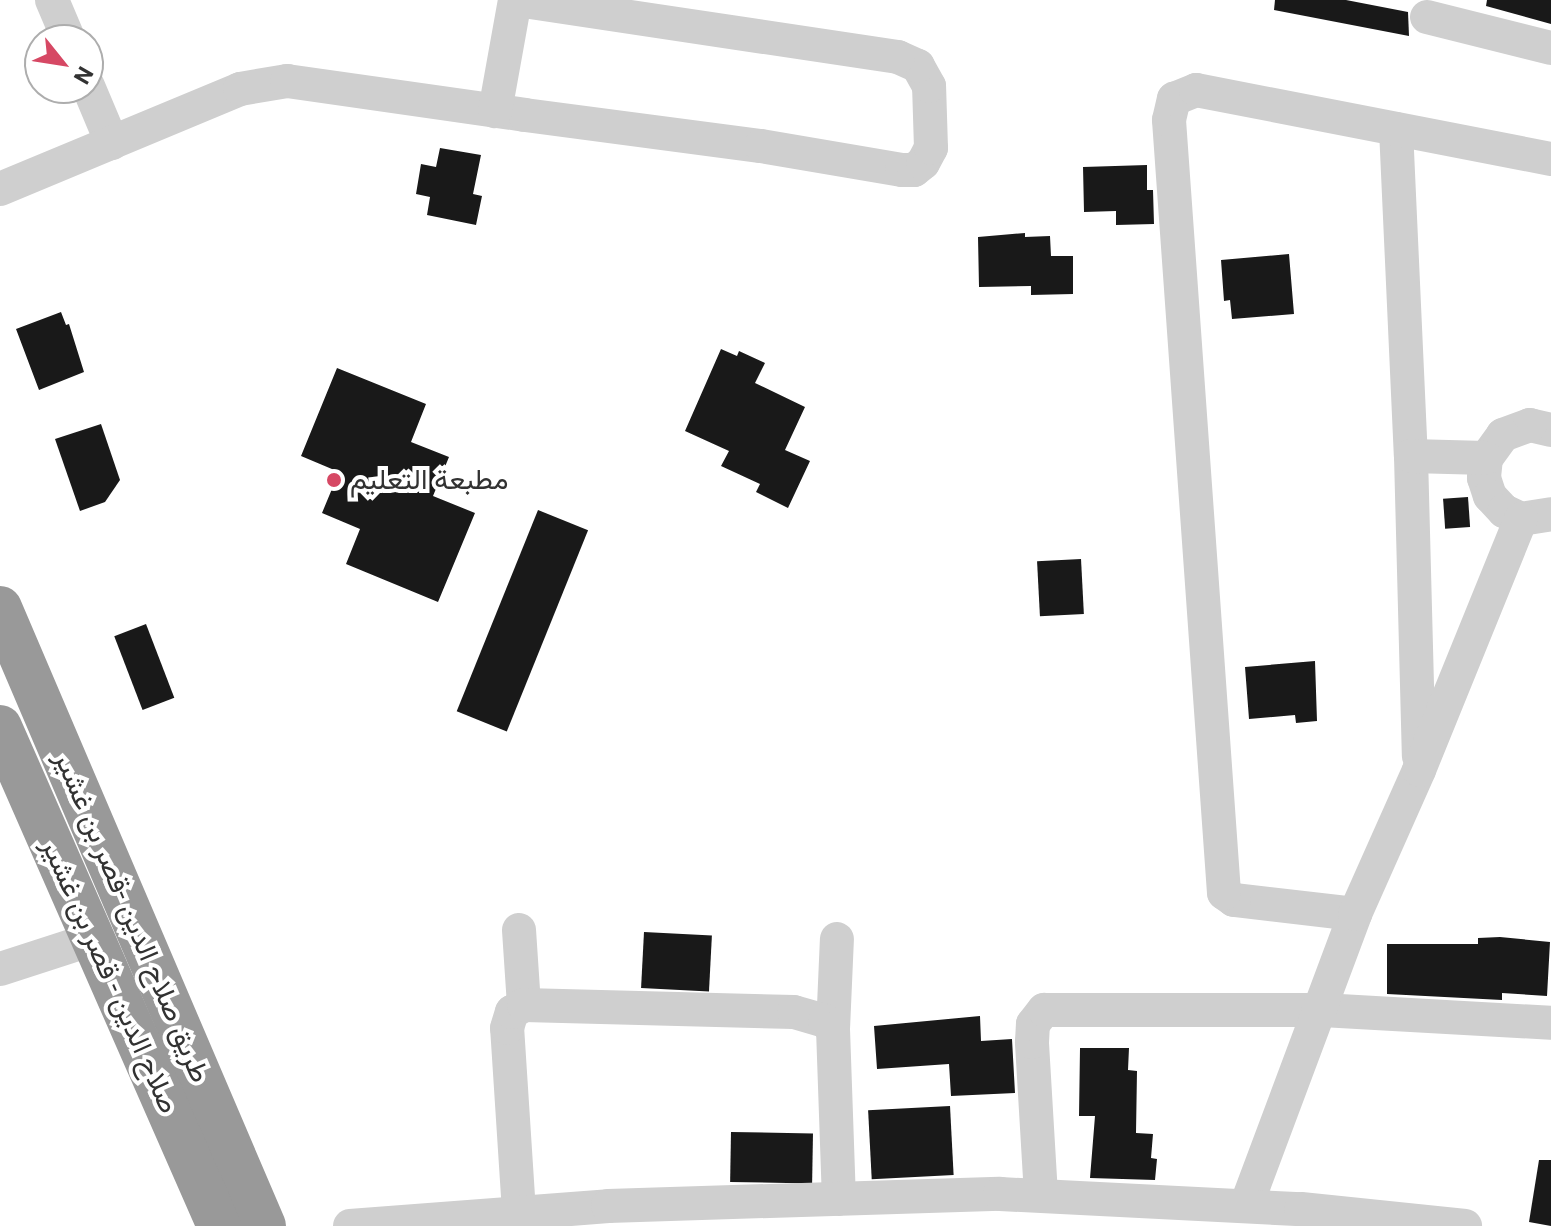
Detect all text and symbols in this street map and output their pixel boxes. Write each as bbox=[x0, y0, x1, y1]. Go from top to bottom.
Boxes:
north arrow bbox=[24, 24, 104, 104]
text: N bbox=[69, 62, 98, 88]
place label: مطبعة التعليم bbox=[350, 463, 508, 497]
marker: مطبعة التعليم bbox=[325, 471, 343, 489]
street label: طريق صلاح الدين -قصر بن غشير bbox=[47, 746, 217, 1088]
street label: صلاح الدين - قصر بن غشير bbox=[34, 833, 186, 1119]

